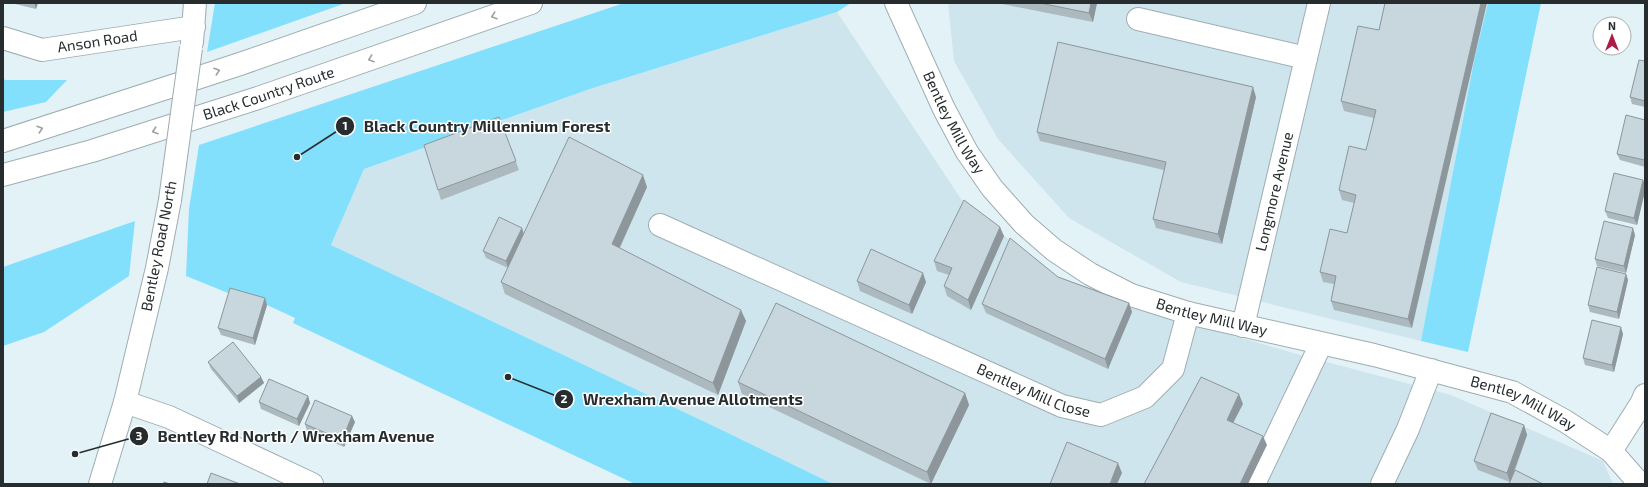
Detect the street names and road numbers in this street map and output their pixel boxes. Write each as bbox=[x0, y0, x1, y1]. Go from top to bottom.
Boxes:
street label: Anson Road bbox=[56, 26, 139, 56]
street label: Black Country Route bbox=[201, 62, 336, 123]
street label: Bentley Mill Way bbox=[920, 68, 989, 177]
street label: Longmore Avenue bbox=[1251, 130, 1296, 253]
street label: Bentley Road North bbox=[137, 179, 180, 313]
street label: Bentley Mill Way bbox=[1154, 294, 1269, 339]
street label: Bentley Mill Close bbox=[974, 359, 1092, 420]
street label: Bentley Mill Way bbox=[1469, 371, 1580, 434]

